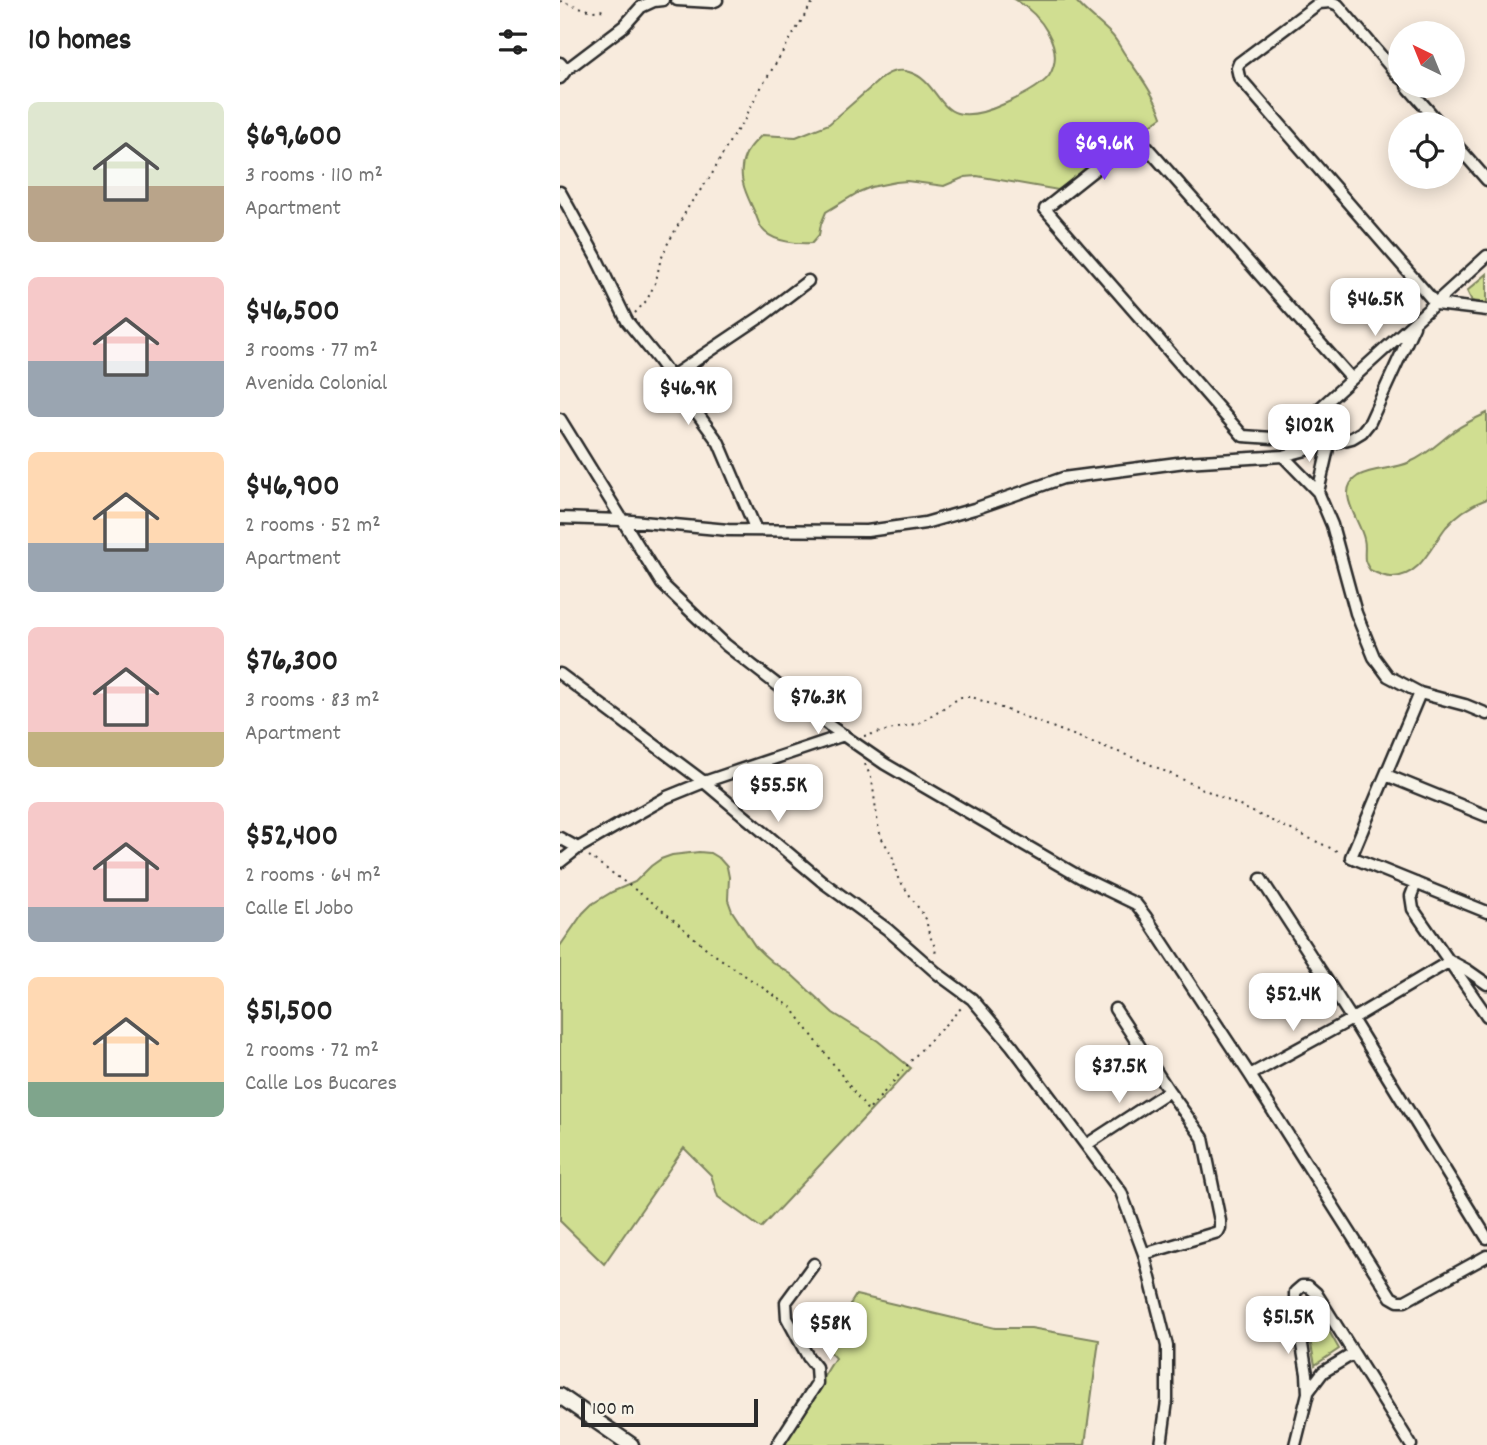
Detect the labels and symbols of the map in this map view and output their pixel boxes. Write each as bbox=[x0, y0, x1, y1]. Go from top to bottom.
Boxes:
north arrow bbox=[1388, 21, 1465, 98]
pin: $69.6K bbox=[1047, 122, 1161, 182]
pin: $46.5K bbox=[1318, 278, 1432, 338]
pin: $46.9K bbox=[631, 368, 745, 427]
pin: $102K bbox=[1260, 405, 1358, 464]
pin: $76.3K bbox=[761, 676, 875, 736]
pin: $55.5K bbox=[721, 764, 835, 824]
pin: $52.4K bbox=[1236, 974, 1350, 1033]
pin: $37.5K bbox=[1062, 1046, 1176, 1105]
pin: $51.5K bbox=[1231, 1296, 1345, 1356]
pin: $58K bbox=[789, 1302, 871, 1362]
scale bar bbox=[581, 1396, 758, 1428]

